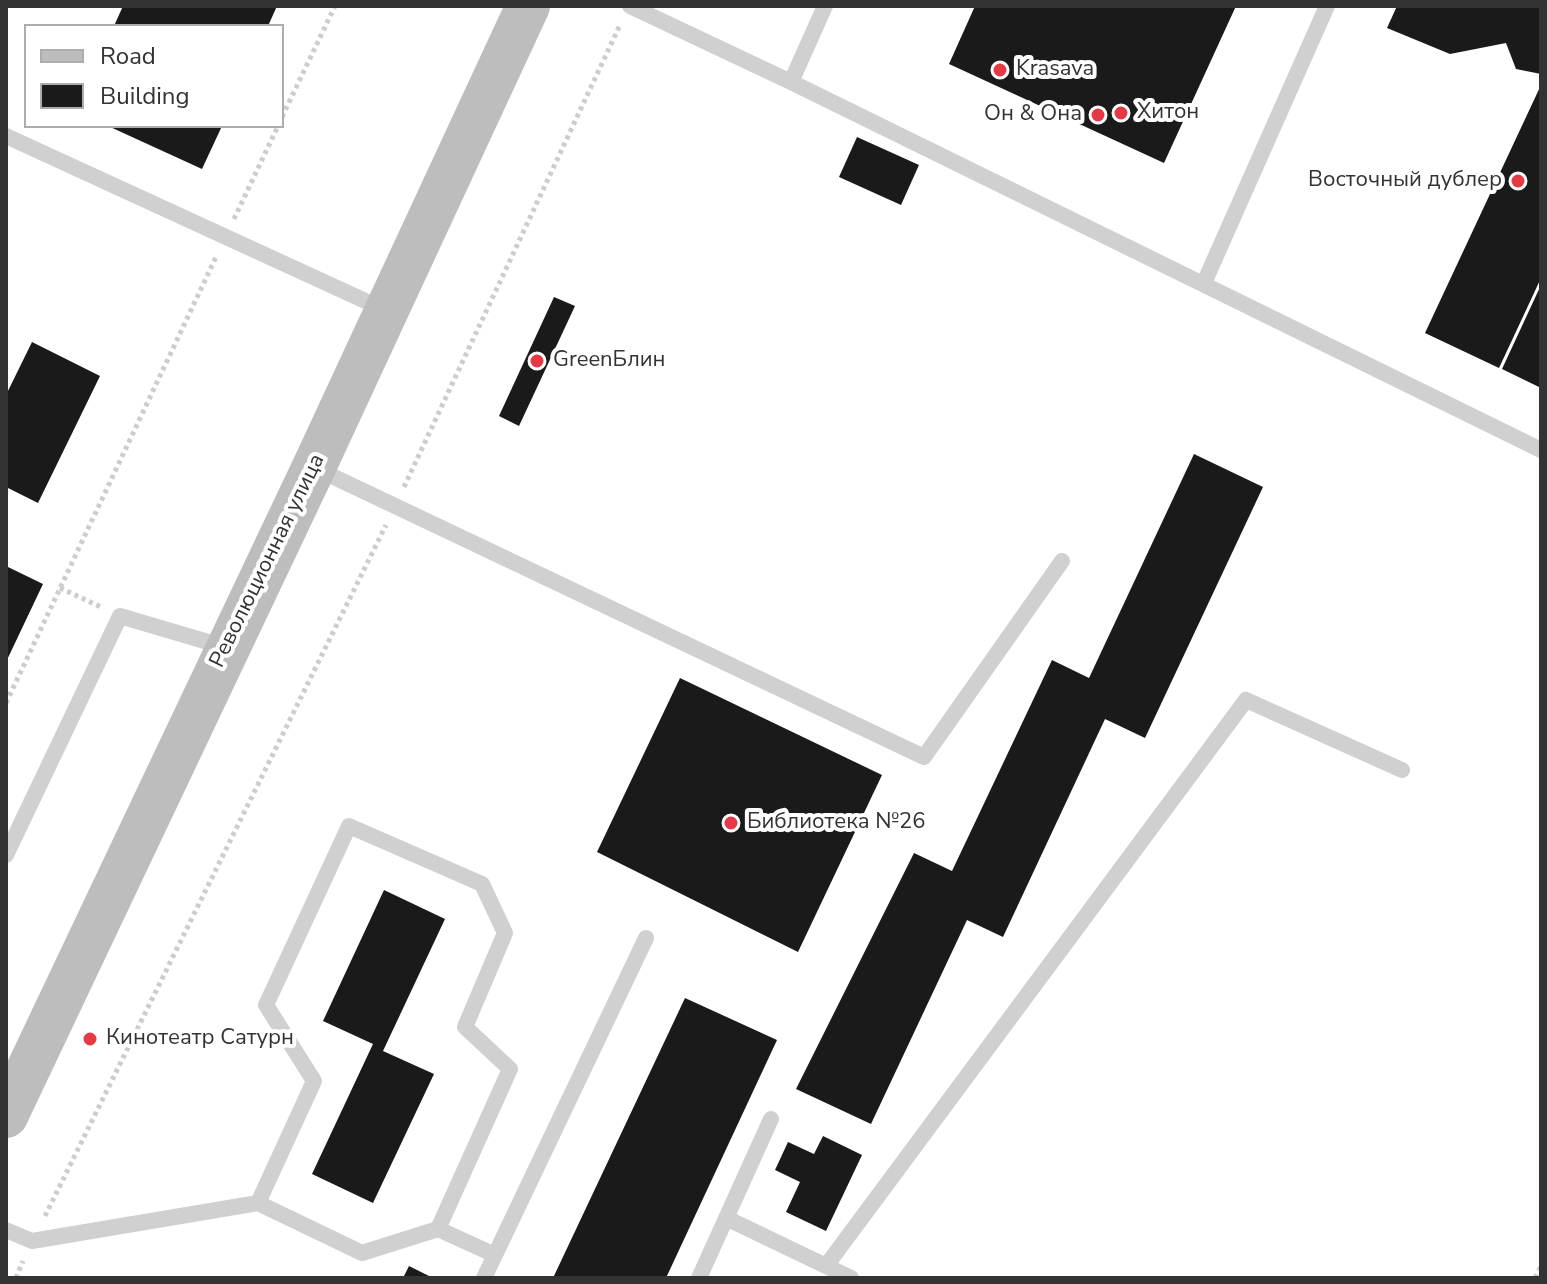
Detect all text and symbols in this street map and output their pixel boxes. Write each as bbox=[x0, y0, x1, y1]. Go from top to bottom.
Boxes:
legend bbox=[24, 24, 284, 128]
text: Road bbox=[100, 40, 156, 72]
place label: Krasava bbox=[1016, 57, 1094, 83]
marker: Krasava bbox=[991, 61, 1009, 79]
text: Building bbox=[100, 80, 190, 112]
place label: Хитон bbox=[1137, 100, 1199, 126]
place label: Он & Она bbox=[984, 102, 1082, 128]
marker: Хитон bbox=[1112, 104, 1130, 122]
marker: Он & Она bbox=[1089, 106, 1107, 124]
place label: Восточный дублер bbox=[1308, 168, 1502, 194]
marker: Восточный дублер bbox=[1509, 172, 1527, 190]
place label: GreenБлин bbox=[553, 348, 666, 374]
marker: GreenБлин bbox=[528, 352, 546, 370]
street label: Революционная улица bbox=[205, 450, 331, 672]
place label: Библиотека №26 bbox=[747, 810, 925, 836]
marker: Библиотека №26 bbox=[722, 814, 740, 832]
place label: Кинотеатр Сатурн bbox=[106, 1026, 294, 1052]
marker: Кинотеатр Сатурн bbox=[81, 1030, 99, 1048]

